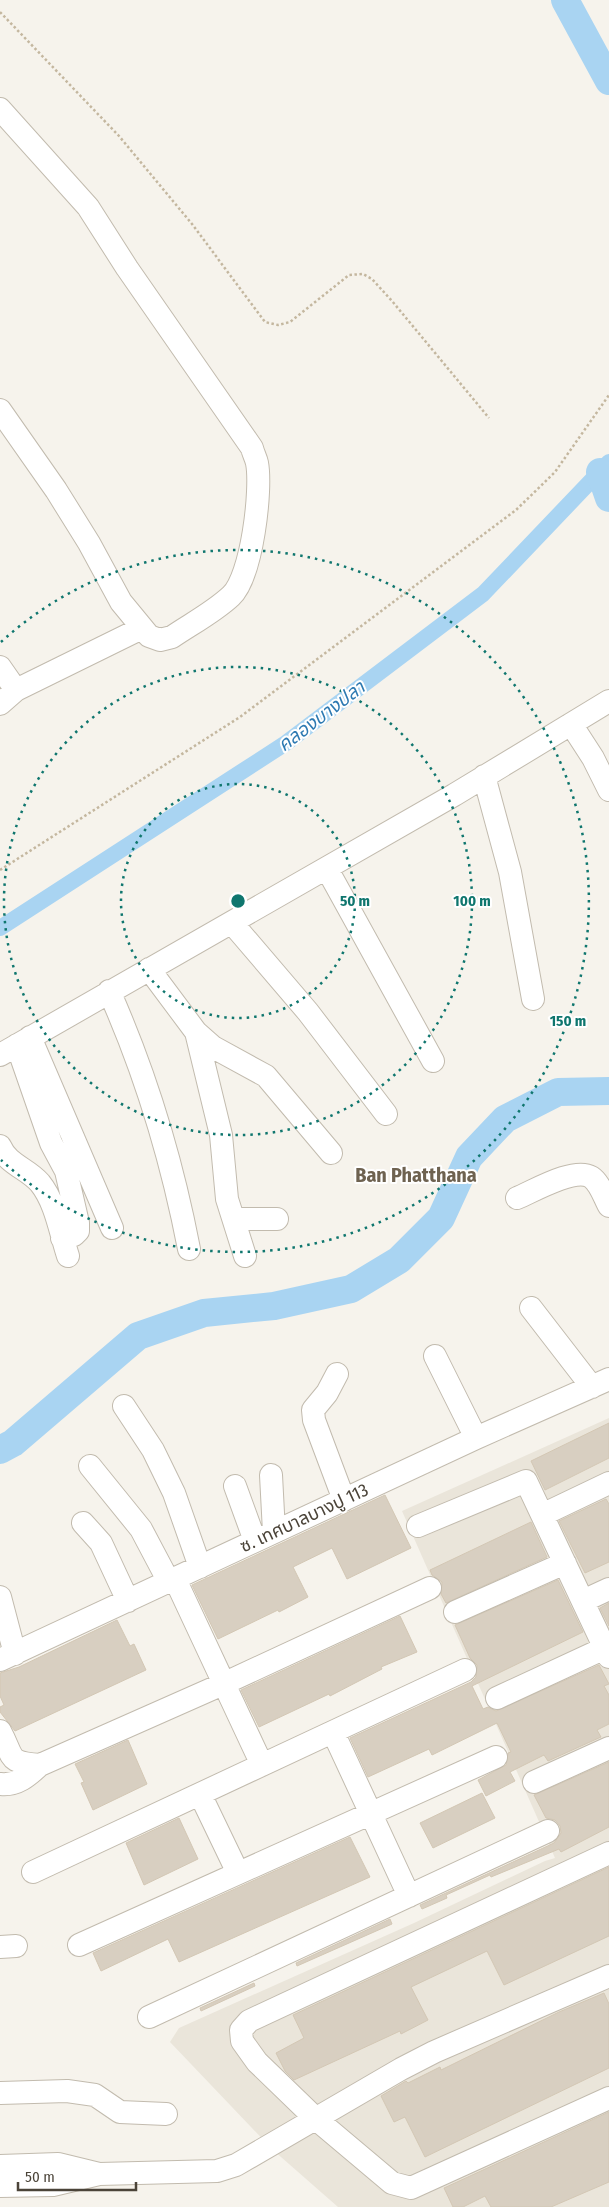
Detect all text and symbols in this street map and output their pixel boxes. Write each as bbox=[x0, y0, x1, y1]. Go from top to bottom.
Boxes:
water label: คลองบางปลา bbox=[273, 675, 370, 756]
centre of rings bbox=[229, 892, 247, 910]
text: 50 m bbox=[340, 892, 370, 910]
text: 100 m bbox=[453, 892, 491, 910]
text: 150 m bbox=[550, 1012, 586, 1030]
district label: Ban Phatthana bbox=[355, 1163, 477, 1187]
street label: ซ. เทศบาลบางปู 113 bbox=[236, 1479, 372, 1558]
scale bar bbox=[18, 2160, 135, 2192]
text: 50 m bbox=[25, 2168, 55, 2186]

